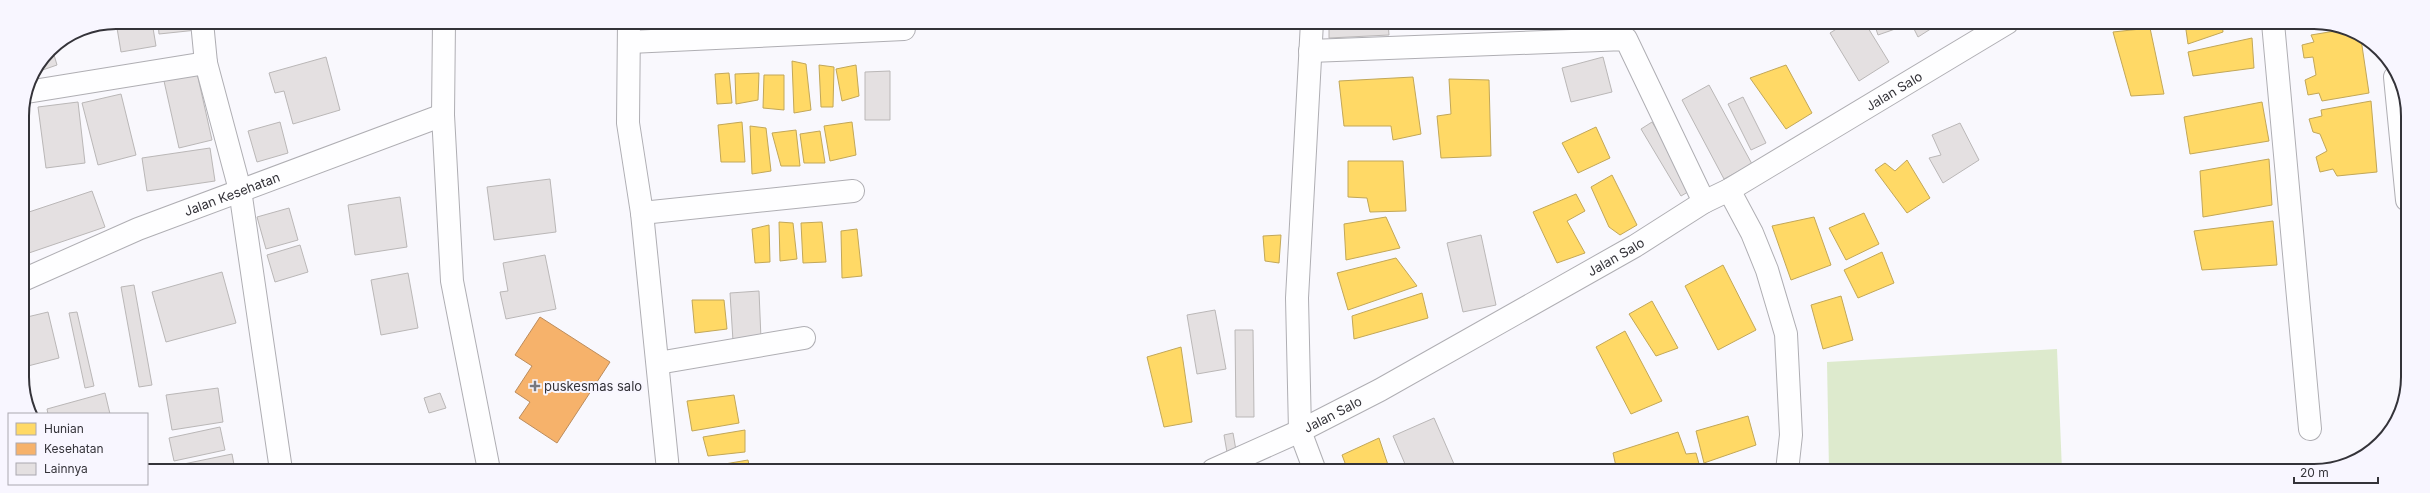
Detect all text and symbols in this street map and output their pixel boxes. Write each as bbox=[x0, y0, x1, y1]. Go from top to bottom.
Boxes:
street label: Jalan Salo bbox=[1863, 68, 1925, 114]
street label: Jalan Kesehatan bbox=[182, 169, 282, 219]
street label: Jalan Salo bbox=[1584, 234, 1647, 279]
place label: puskesmas salo bbox=[544, 378, 642, 394]
marker: puskesmas salo bbox=[529, 380, 541, 392]
street label: Jalan Salo bbox=[1301, 393, 1365, 436]
legend bbox=[8, 413, 148, 485]
text: Hunian bbox=[44, 421, 84, 436]
text: Kesehatan bbox=[44, 441, 104, 456]
scale bar bbox=[2294, 459, 2378, 485]
text: Lainnya bbox=[44, 461, 88, 476]
text: 20 m bbox=[2300, 465, 2329, 480]

